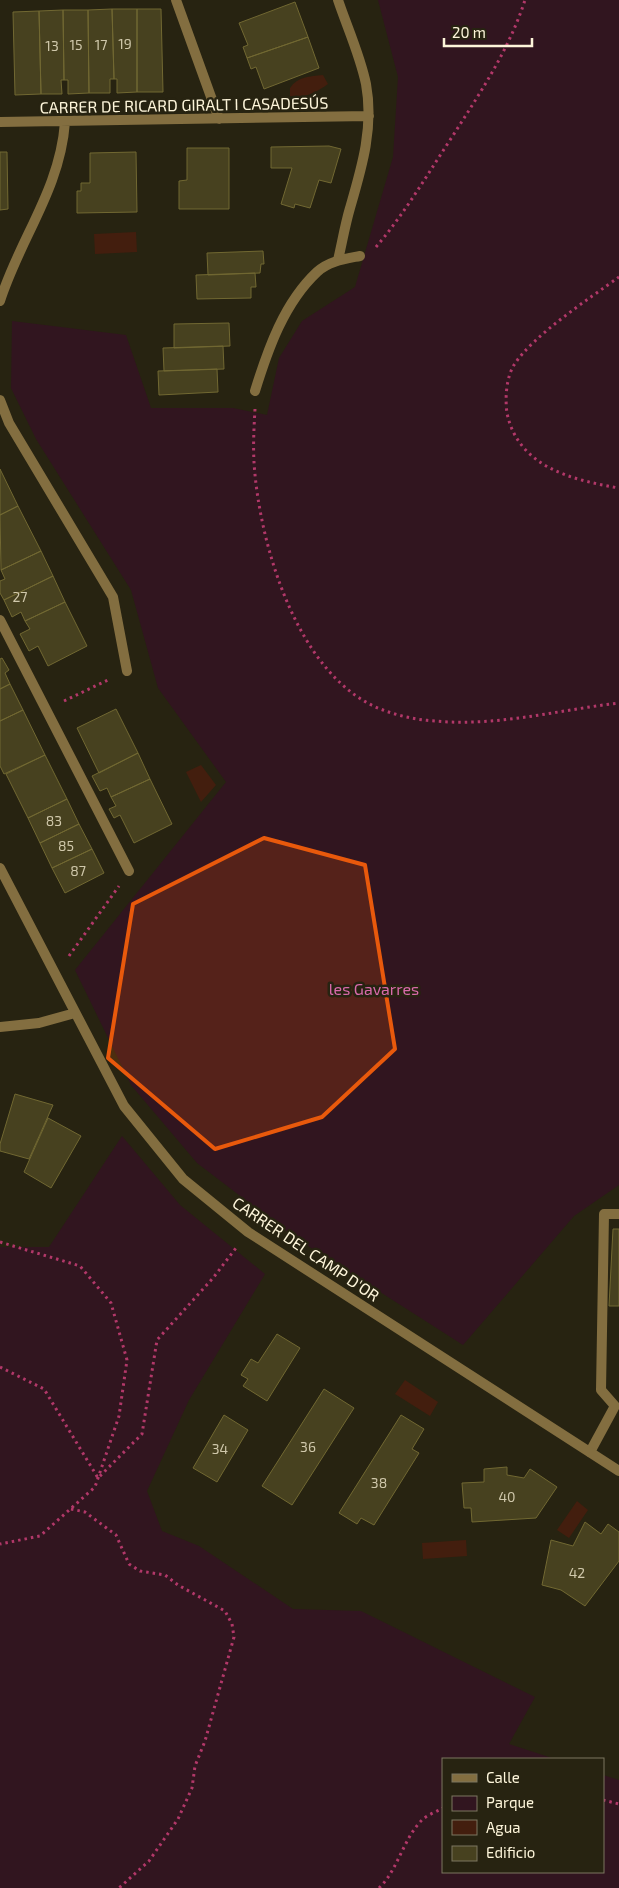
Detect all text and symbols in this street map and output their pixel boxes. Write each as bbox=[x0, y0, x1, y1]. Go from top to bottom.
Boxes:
scale bar bbox=[444, 15, 532, 47]
text: 20 m bbox=[452, 23, 486, 41]
house number: 19 bbox=[118, 35, 132, 52]
house number: 15 bbox=[69, 36, 83, 53]
house number: 17 bbox=[95, 36, 107, 53]
house number: 13 bbox=[45, 37, 59, 54]
street label: CARRER DE RICARD GIRALT I CASADESÚS bbox=[39, 92, 329, 117]
house number: 27 bbox=[12, 588, 28, 605]
house number: 83 bbox=[46, 812, 62, 829]
house number: 85 bbox=[58, 837, 74, 854]
house number: 87 bbox=[70, 862, 86, 879]
park label: les Gavarres bbox=[329, 979, 419, 998]
street label: CARRER DEL CAMP D'OR bbox=[229, 1192, 383, 1305]
house number: 36 bbox=[300, 1438, 316, 1455]
house number: 34 bbox=[212, 1440, 228, 1457]
house number: 38 bbox=[371, 1474, 387, 1491]
house number: 40 bbox=[498, 1488, 516, 1505]
house number: 42 bbox=[569, 1564, 585, 1581]
legend bbox=[442, 1758, 604, 1873]
text: Calle bbox=[486, 1768, 520, 1786]
text: Parque bbox=[486, 1793, 534, 1811]
text: Agua bbox=[486, 1818, 521, 1836]
text: Edificio bbox=[486, 1843, 535, 1861]

